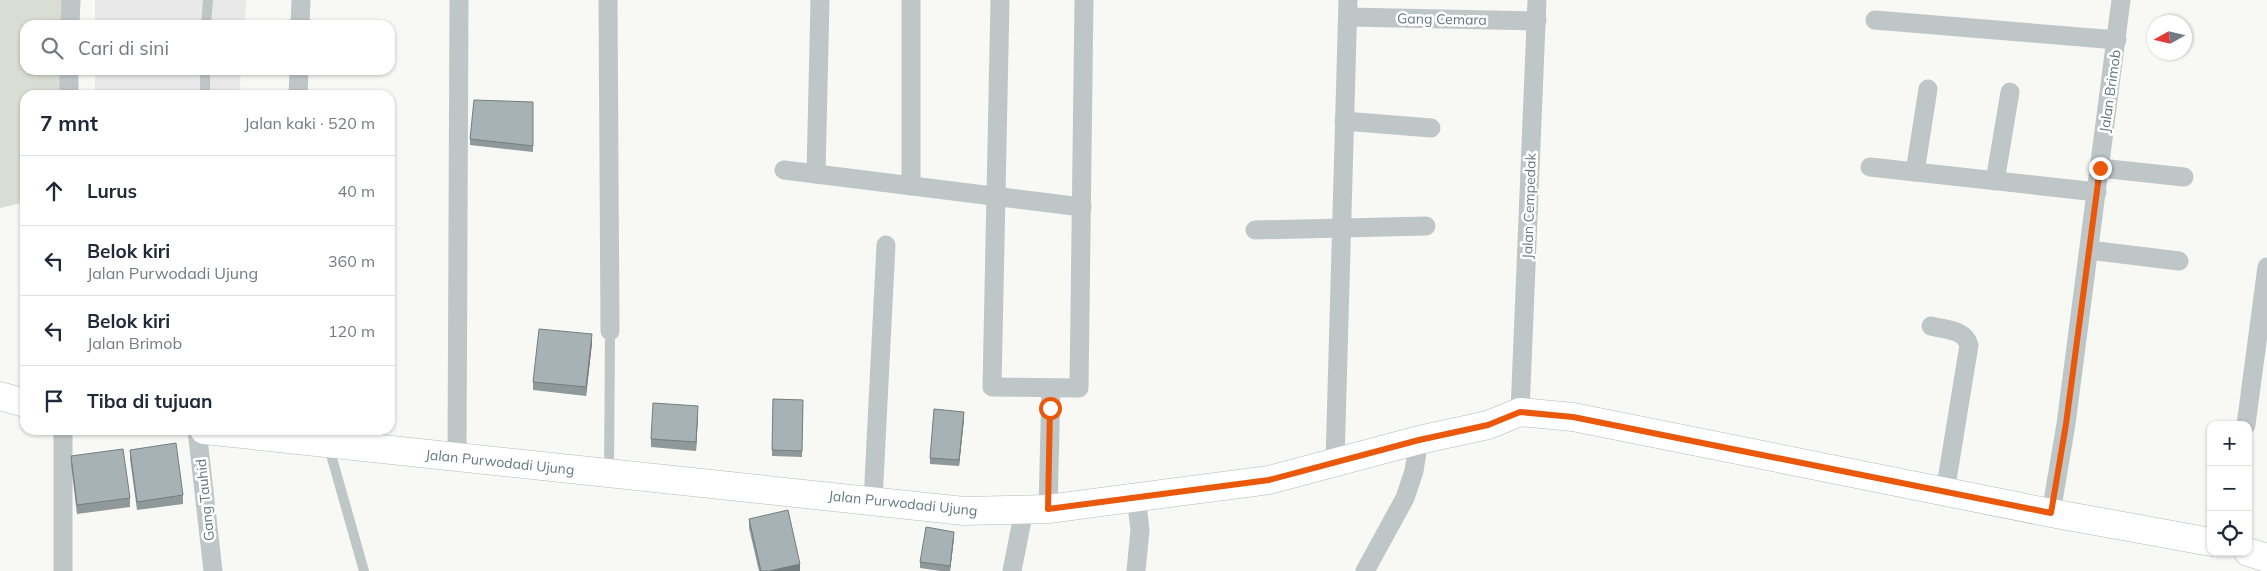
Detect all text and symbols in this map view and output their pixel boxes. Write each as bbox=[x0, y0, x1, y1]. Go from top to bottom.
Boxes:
street label: Gang Cemara bbox=[1397, 9, 1487, 29]
north arrow bbox=[2147, 15, 2192, 60]
search box bbox=[20, 20, 395, 75]
icon: search bbox=[38, 34, 66, 62]
text: Cari di sini bbox=[78, 36, 169, 60]
street label: Jalan Brimob bbox=[2095, 49, 2125, 133]
text: 7 mnt bbox=[40, 110, 98, 136]
text: Jalan kaki · 520 m bbox=[244, 113, 375, 133]
street label: Jalan Cempedak bbox=[1518, 152, 1540, 259]
route end bbox=[2089, 157, 2112, 180]
icon: ahead bbox=[40, 177, 68, 205]
text: Lurus bbox=[87, 179, 137, 203]
text: 40 m bbox=[338, 181, 375, 201]
text: Belok kiri bbox=[87, 239, 170, 263]
icon: left bbox=[40, 247, 68, 275]
text: 360 m bbox=[328, 251, 375, 271]
text: Jalan Purwodadi Ujung bbox=[87, 263, 258, 283]
text: Belok kiri bbox=[87, 309, 170, 333]
icon: left bbox=[40, 317, 68, 345]
text: 120 m bbox=[328, 321, 375, 341]
text: Jalan Brimob bbox=[87, 333, 182, 353]
icon: arrive bbox=[40, 387, 68, 415]
text: Tiba di tujuan bbox=[87, 389, 212, 413]
route start bbox=[1039, 397, 1062, 420]
map controls bbox=[2207, 421, 2252, 556]
button: + bbox=[2207, 421, 2252, 466]
street label: Jalan Purwodadi Ujung bbox=[425, 445, 575, 479]
street label: Gang Tauhid bbox=[192, 458, 218, 542]
button: − bbox=[2207, 466, 2252, 511]
street label: Jalan Purwodadi Ujung bbox=[828, 486, 978, 520]
button: locate bbox=[2207, 511, 2252, 556]

